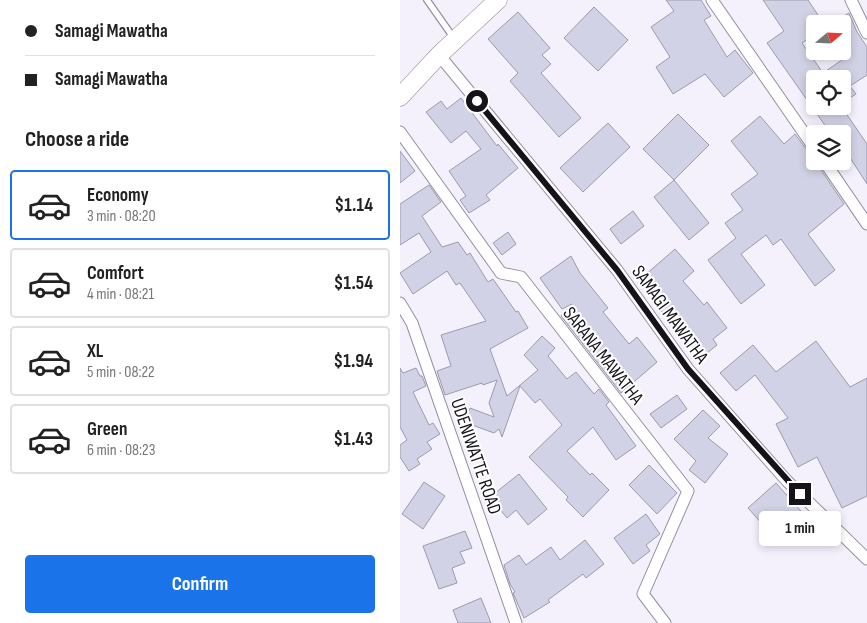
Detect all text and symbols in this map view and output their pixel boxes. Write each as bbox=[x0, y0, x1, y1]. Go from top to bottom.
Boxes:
north arrow bbox=[806, 15, 851, 60]
map controls bbox=[806, 15, 851, 170]
text: Samagi Mawatha bbox=[55, 20, 168, 43]
text: Samagi Mawatha bbox=[55, 68, 168, 91]
button: locate bbox=[806, 70, 851, 115]
route start bbox=[466, 90, 488, 112]
button: layers bbox=[806, 125, 851, 170]
text: Choose a ride bbox=[25, 126, 129, 153]
icon: car bbox=[27, 183, 72, 228]
text: Economy bbox=[87, 184, 149, 207]
text: $1.14 bbox=[334, 194, 373, 217]
text: 3 min · 08:20 bbox=[87, 207, 156, 226]
icon: car bbox=[27, 261, 72, 306]
street label: SAMAGI MAWATHA bbox=[626, 261, 714, 369]
text: Comfort bbox=[87, 262, 144, 285]
text: $1.54 bbox=[334, 272, 373, 295]
text: 4 min · 08:21 bbox=[87, 285, 154, 304]
street label: SARANA MAWATHA bbox=[558, 302, 649, 410]
icon: car bbox=[27, 339, 72, 384]
text: XL bbox=[87, 340, 103, 363]
text: $1.94 bbox=[333, 350, 373, 373]
text: 5 min · 08:22 bbox=[87, 363, 155, 382]
street label: UDENIWATTE ROAD bbox=[445, 395, 506, 518]
icon: car bbox=[27, 417, 72, 462]
text: Green bbox=[87, 418, 127, 441]
text: $1.43 bbox=[334, 428, 373, 451]
text: 6 min · 08:23 bbox=[87, 441, 155, 460]
route end bbox=[789, 483, 811, 505]
callout: 1 min bbox=[759, 512, 841, 546]
text: 1 min bbox=[785, 519, 815, 538]
button: Confirm bbox=[25, 555, 375, 613]

